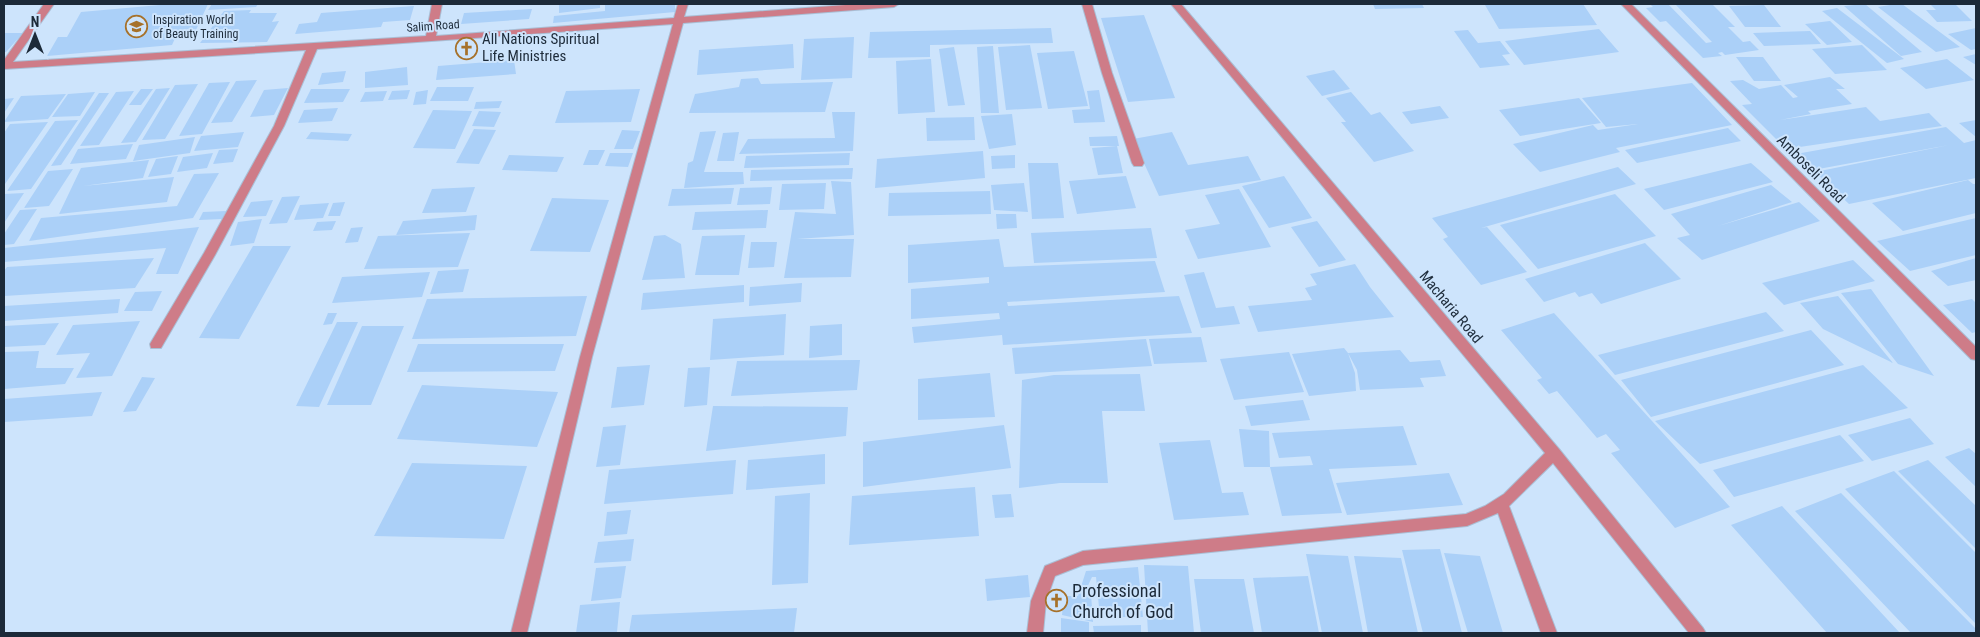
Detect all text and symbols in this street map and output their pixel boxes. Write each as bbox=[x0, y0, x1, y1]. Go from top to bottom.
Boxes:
north arrow bbox=[10, 10, 60, 60]
place label: Inspiration World of Beauty Training bbox=[153, 13, 238, 41]
text: N bbox=[31, 14, 39, 30]
school or university icon: Inspiration World of Beauty Training bbox=[125, 15, 149, 39]
street label: Salim Road bbox=[406, 17, 460, 35]
place label: All Nations Spiritual Life Ministries bbox=[482, 30, 599, 65]
church icon: All Nations Spiritual Life Ministries bbox=[454, 36, 478, 60]
street label: Amboseli Road bbox=[1773, 131, 1849, 207]
street label: Macharia Road bbox=[1416, 267, 1486, 347]
place label: Professional Church of God bbox=[1072, 580, 1174, 622]
church icon: Professional Church of God bbox=[1044, 589, 1068, 613]

